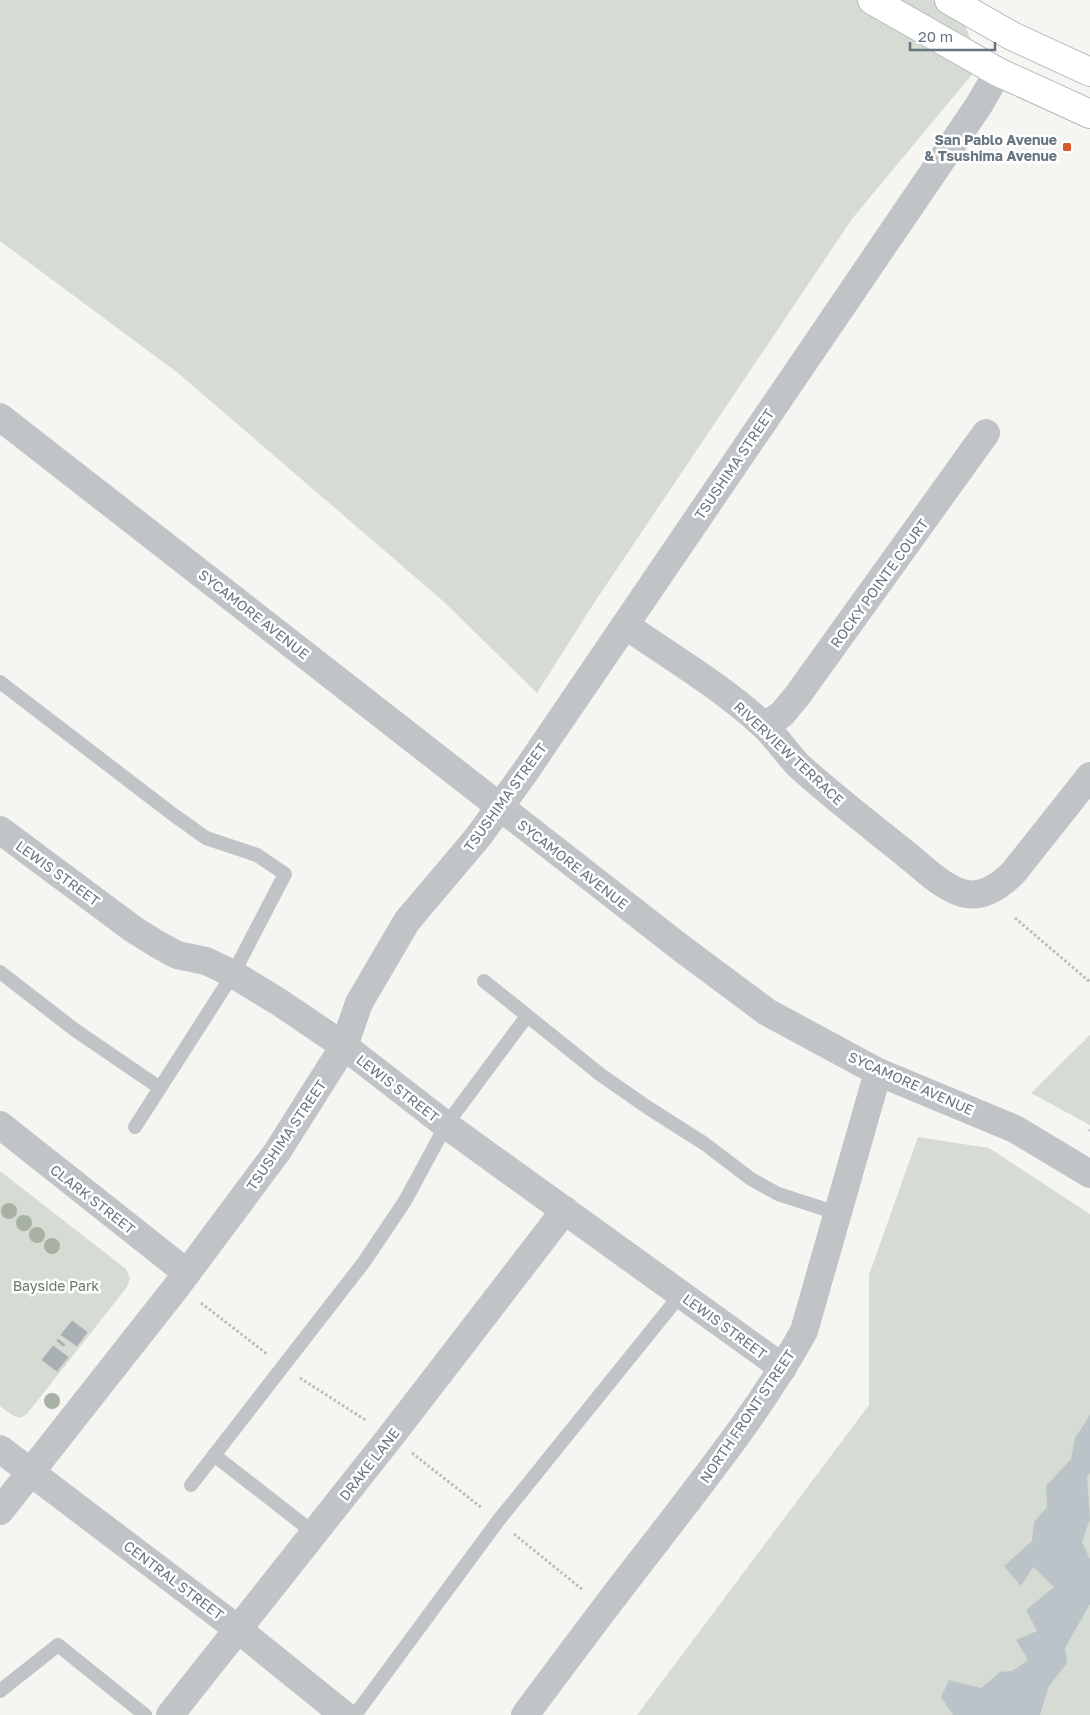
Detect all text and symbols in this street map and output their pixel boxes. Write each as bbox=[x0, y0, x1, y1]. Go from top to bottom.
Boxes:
scale bar bbox=[910, 20, 995, 52]
text: 20 m bbox=[918, 27, 953, 45]
place label: San Pablo Avenue & Tsushima Avenue bbox=[924, 131, 1057, 164]
marker: San Pablo Avenue & Tsushima Avenue bbox=[1061, 141, 1073, 153]
street label: TSUSHIMA STREET bbox=[691, 405, 777, 522]
street label: ROCKY POINTE COURT bbox=[827, 515, 932, 651]
street label: SYCAMORE AVENUE bbox=[195, 566, 313, 662]
street label: RIVERVIEW TERRACE bbox=[731, 698, 847, 808]
street label: TSUSHIMA STREET bbox=[460, 739, 550, 854]
street label: SYCAMORE AVENUE bbox=[514, 816, 632, 912]
street label: LEWIS STREET bbox=[13, 837, 104, 909]
street label: SYCAMORE AVENUE bbox=[846, 1048, 976, 1118]
street label: LEWIS STREET bbox=[353, 1051, 443, 1126]
street label: TSUSHIMA STREET bbox=[243, 1076, 329, 1193]
street label: CLARK STREET bbox=[47, 1161, 139, 1238]
park label: Bayside Park bbox=[13, 1277, 99, 1294]
street label: LEWIS STREET bbox=[680, 1290, 771, 1362]
street label: NORTH FRONT STREET bbox=[696, 1346, 798, 1486]
street label: DRAKE LANE bbox=[335, 1424, 403, 1504]
street label: CENTRAL STREET bbox=[121, 1537, 228, 1623]

